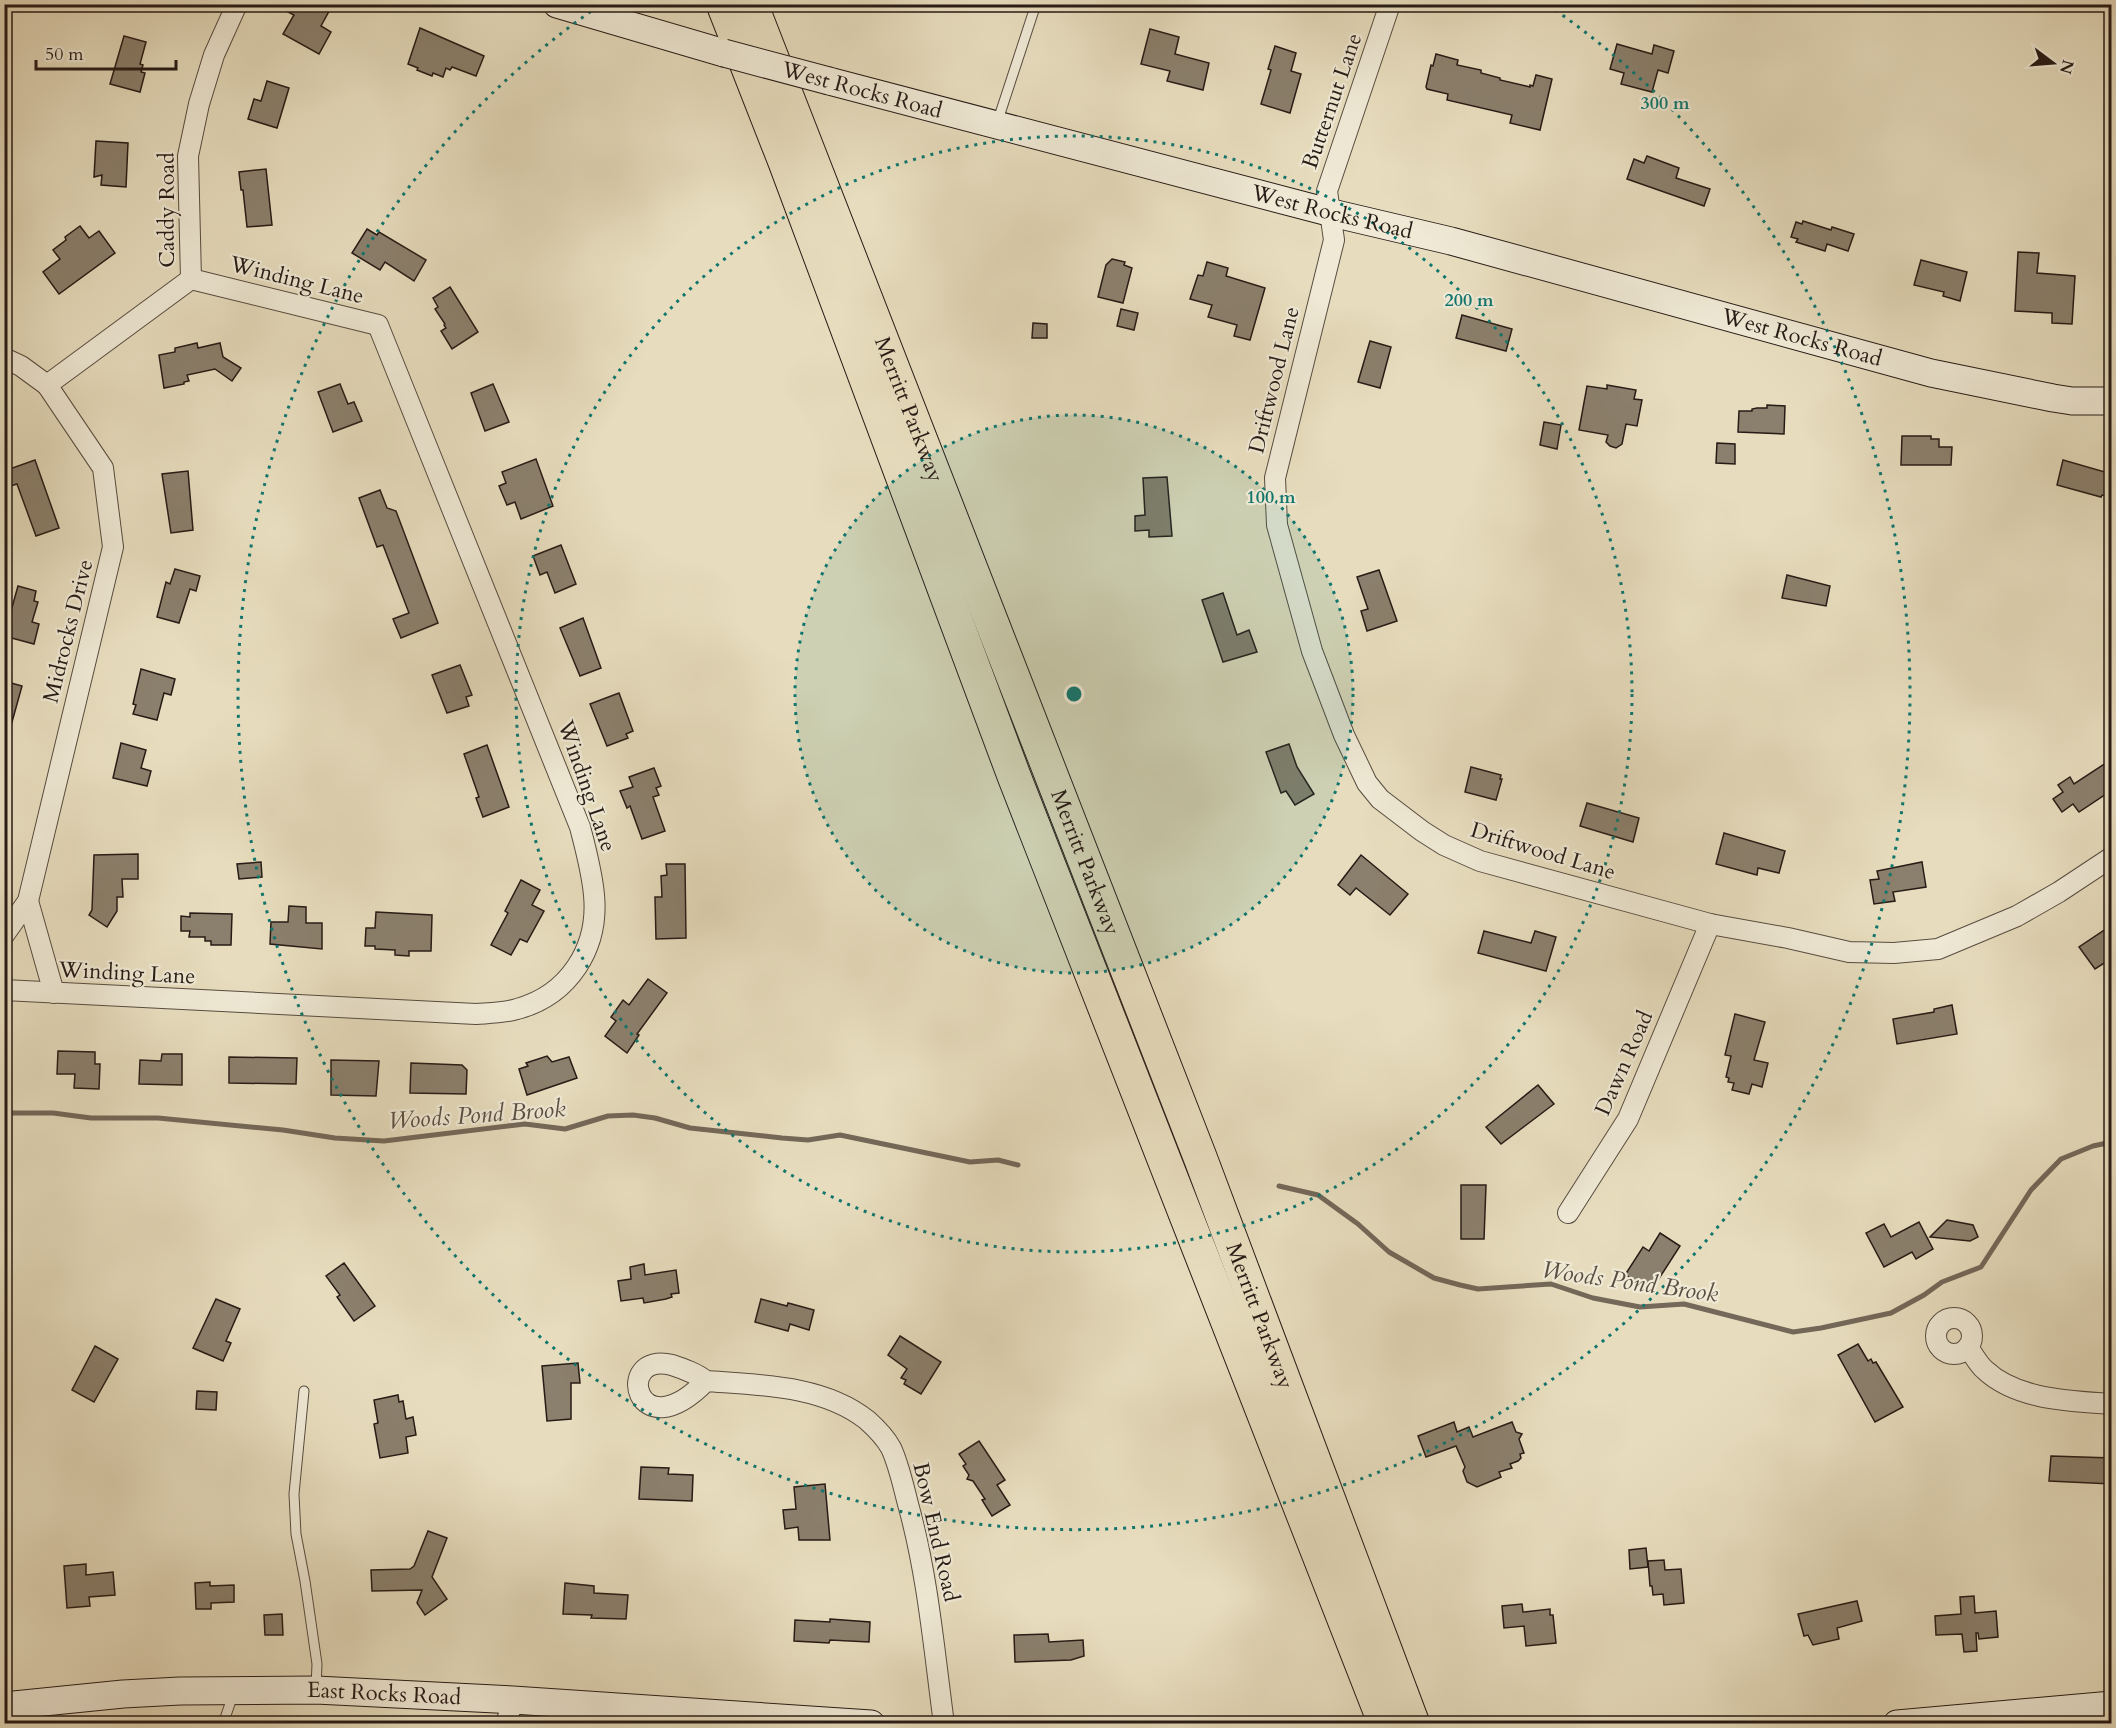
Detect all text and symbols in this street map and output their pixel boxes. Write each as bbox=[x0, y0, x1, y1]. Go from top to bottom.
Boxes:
street label: Butternut Lane bbox=[1295, 29, 1369, 173]
scale bar bbox=[36, 33, 176, 71]
north arrow bbox=[2023, 33, 2083, 93]
text: 50 m bbox=[45, 42, 84, 67]
street label: West Rocks Road bbox=[777, 54, 946, 126]
text: N bbox=[2054, 57, 2079, 77]
text: 300 m bbox=[1640, 91, 1690, 116]
street label: Caddy Road bbox=[152, 152, 182, 268]
street label: West Rocks Road bbox=[1247, 177, 1416, 247]
street label: Winding Lane bbox=[226, 249, 367, 311]
text: 200 m bbox=[1444, 288, 1494, 313]
street label: West Rocks Road bbox=[1717, 301, 1886, 374]
street label: Driftwood Lane bbox=[1241, 304, 1307, 456]
street label: Merritt Parkway bbox=[867, 332, 951, 487]
text: 100 m bbox=[1246, 485, 1296, 510]
street label: Midrocks Drive bbox=[36, 556, 100, 706]
centre of rings bbox=[1064, 684, 1084, 704]
street label: Winding Lane bbox=[550, 715, 623, 856]
street label: Merritt Parkway bbox=[1043, 785, 1127, 940]
street label: Driftwood Lane bbox=[1467, 815, 1619, 887]
street label: Winding Lane bbox=[57, 954, 196, 992]
street label: Dawn Road bbox=[1588, 1006, 1661, 1120]
water label: Woods Pond Brook bbox=[387, 1092, 567, 1138]
street label: Merritt Parkway bbox=[1219, 1238, 1301, 1394]
water label: Woods Pond Brook bbox=[1540, 1253, 1720, 1311]
street label: Bow End Road bbox=[905, 1459, 967, 1605]
street label: East Rocks Road bbox=[307, 1675, 462, 1712]

